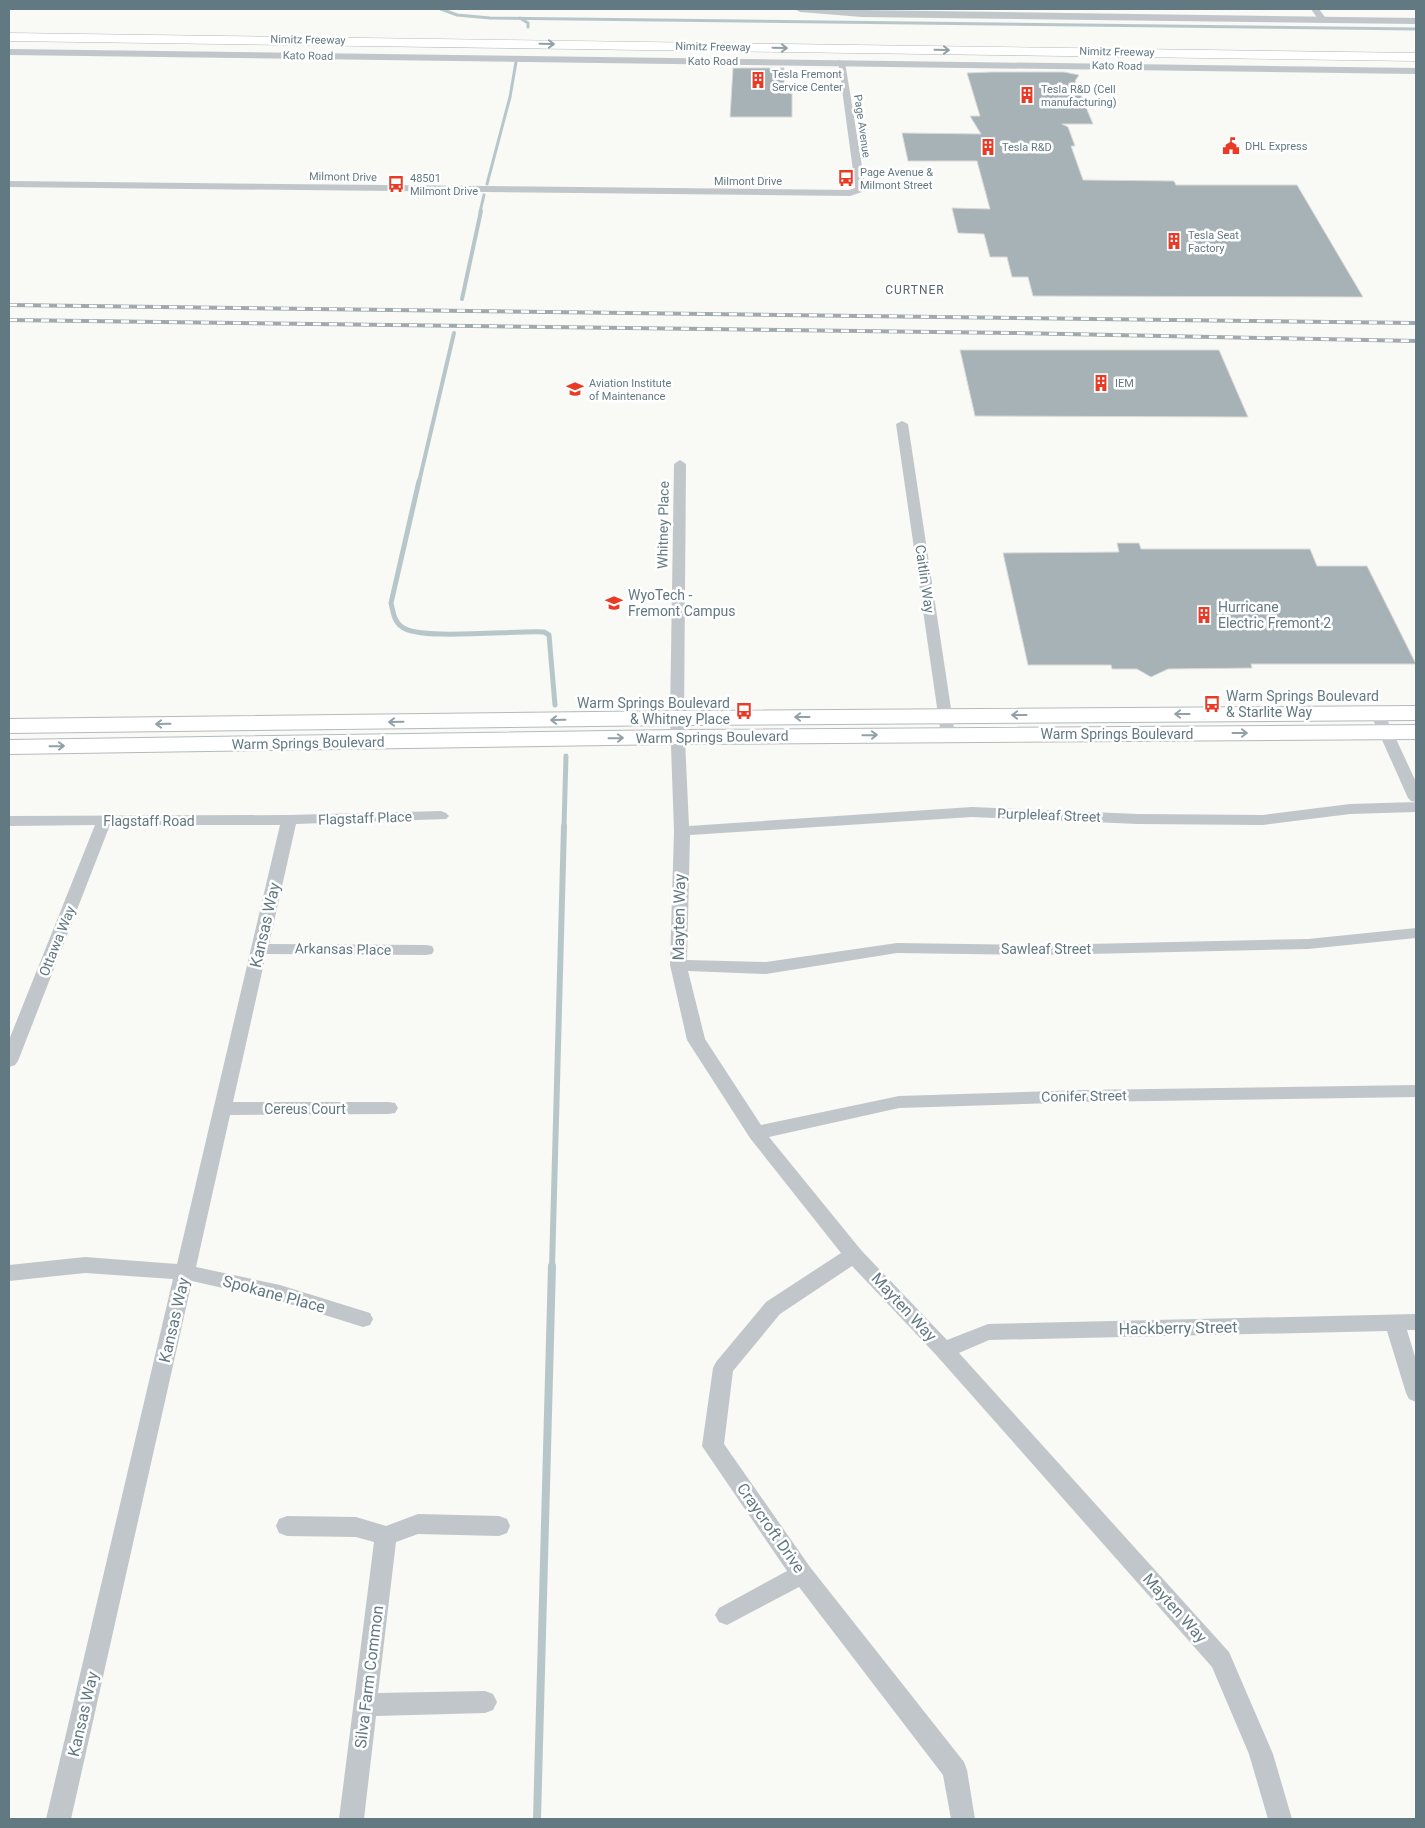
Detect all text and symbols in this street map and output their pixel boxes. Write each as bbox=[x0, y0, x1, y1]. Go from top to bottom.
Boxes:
street label: Nimitz Freeway bbox=[270, 33, 347, 47]
one-way arrow bbox=[539, 39, 555, 49]
street label: Nimitz Freeway bbox=[675, 40, 752, 54]
one-way arrow bbox=[772, 43, 788, 52]
one-way arrow bbox=[934, 45, 950, 55]
street label: Nimitz Freeway bbox=[1079, 45, 1156, 59]
street label: Kato Road bbox=[283, 49, 333, 63]
street label: Kato Road bbox=[688, 55, 738, 68]
street label: Kato Road bbox=[1092, 59, 1142, 73]
place label: Tesla Fremont Service Center bbox=[772, 68, 843, 94]
building icon: Tesla Fremont Service Center bbox=[748, 70, 768, 90]
place label: Tesla R&D (Cell manufacturing) bbox=[1041, 83, 1117, 109]
building icon: Tesla R&D (Cell manufacturing) bbox=[1017, 85, 1037, 105]
street label: Page Avenue bbox=[851, 94, 873, 159]
public building icon: DHL Express bbox=[1221, 136, 1241, 156]
building icon: Tesla R&D bbox=[978, 137, 998, 157]
place label: DHL Express bbox=[1245, 140, 1308, 153]
place label: Tesla R&D bbox=[1002, 141, 1052, 154]
place label: Page Avenue & Milmont Street bbox=[860, 166, 933, 192]
bus stop icon: Page Avenue & Milmont Street bbox=[836, 168, 856, 188]
street label: Milmont Drive bbox=[309, 170, 377, 184]
place label: 48501 Milmont Drive bbox=[410, 172, 478, 198]
bus stop icon: 48501 Milmont Drive bbox=[386, 174, 406, 194]
street label: Milmont Drive bbox=[714, 175, 782, 188]
place label: Tesla Seat Factory bbox=[1188, 229, 1239, 255]
building icon: Tesla Seat Factory bbox=[1164, 231, 1184, 251]
district label: CURTNER bbox=[885, 283, 945, 297]
building icon: IEM bbox=[1091, 373, 1111, 393]
place label: Aviation Institute of Maintenance bbox=[589, 377, 672, 403]
place label: IEM bbox=[1115, 377, 1134, 390]
school or university icon: Aviation Institute of Maintenance bbox=[565, 379, 585, 399]
street label: Whitney Place bbox=[654, 481, 672, 569]
street label: Caitlin Way bbox=[912, 544, 938, 615]
place label: WyoTech - Fremont Campus bbox=[628, 587, 735, 619]
school or university icon: WyoTech - Fremont Campus bbox=[604, 593, 624, 613]
place label: Hurricane Electric Fremont 2 bbox=[1218, 599, 1331, 631]
building icon: Hurricane Electric Fremont 2 bbox=[1194, 605, 1214, 625]
place label: Warm Springs Boulevard & Starlite Way bbox=[1226, 688, 1379, 720]
bus stop icon: Warm Springs Boulevard & Starlite Way bbox=[1202, 694, 1222, 714]
place label: Warm Springs Boulevard & Whitney Place bbox=[577, 695, 730, 727]
bus stop icon: Warm Springs Boulevard & Whitney Place bbox=[734, 701, 754, 721]
one-way arrow bbox=[1174, 709, 1190, 719]
one-way arrow bbox=[1012, 710, 1028, 720]
one-way arrow bbox=[794, 712, 810, 722]
one-way arrow bbox=[551, 715, 567, 724]
one-way arrow bbox=[388, 717, 404, 727]
one-way arrow bbox=[156, 720, 172, 729]
street label: Warm Springs Boulevard bbox=[1041, 726, 1193, 742]
street label: Warm Springs Boulevard bbox=[635, 728, 789, 746]
one-way arrow bbox=[1231, 728, 1247, 738]
one-way arrow bbox=[862, 730, 878, 740]
one-way arrow bbox=[608, 733, 624, 743]
street label: Warm Springs Boulevard bbox=[231, 734, 385, 752]
one-way arrow bbox=[49, 741, 65, 751]
street label: Purpleleaf Street bbox=[997, 805, 1102, 825]
street label: Flagstaff Place bbox=[318, 808, 412, 828]
street label: Flagstaff Road bbox=[103, 813, 195, 829]
street label: Mayten Way bbox=[669, 873, 689, 961]
street label: Kansas Way bbox=[246, 880, 284, 969]
street label: Ottawa Way bbox=[36, 903, 78, 978]
street label: Arkansas Place bbox=[295, 940, 391, 958]
street label: Sawleaf Street bbox=[1001, 941, 1092, 957]
street label: Conifer Street bbox=[1041, 1087, 1127, 1105]
street label: Cereus Court bbox=[264, 1101, 346, 1117]
street label: Mayten Way bbox=[867, 1269, 941, 1346]
street label: Spokane Place bbox=[221, 1271, 327, 1317]
street label: Kansas Way bbox=[155, 1275, 193, 1364]
street label: Hackberry Street bbox=[1118, 1317, 1238, 1339]
street label: Craycroft Drive bbox=[733, 1480, 809, 1576]
street label: Mayten Way bbox=[1139, 1569, 1211, 1647]
street label: Silva Farm Common bbox=[351, 1604, 387, 1750]
street label: Kansas Way bbox=[64, 1669, 102, 1758]

